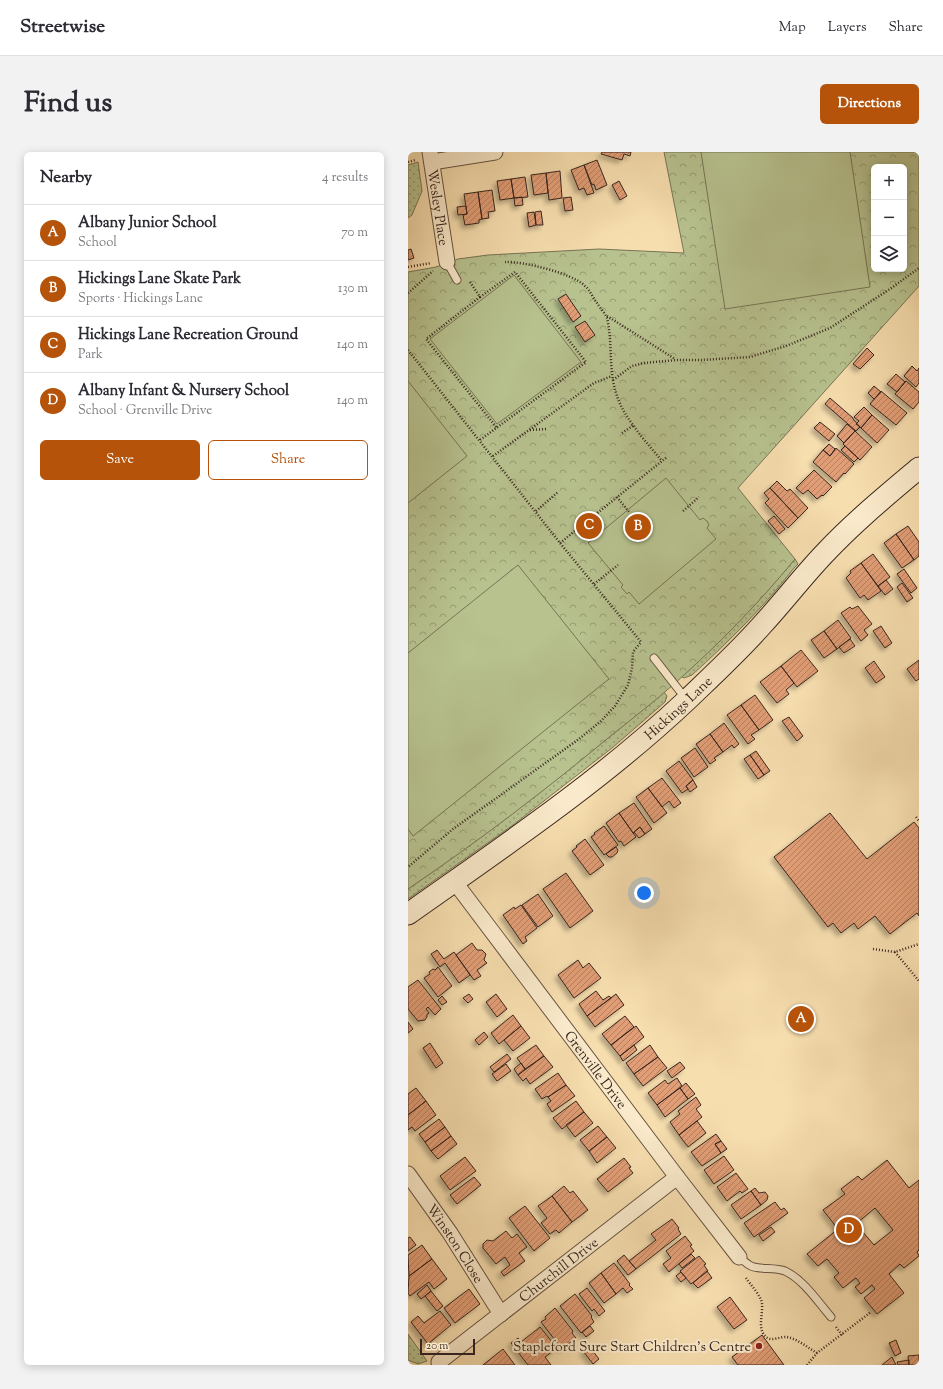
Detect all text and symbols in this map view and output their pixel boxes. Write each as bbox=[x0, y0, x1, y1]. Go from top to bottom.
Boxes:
text: Streetwise bbox=[20, 14, 105, 41]
text: Map bbox=[779, 18, 806, 38]
text: Layers bbox=[828, 18, 866, 38]
text: Share bbox=[888, 18, 923, 38]
text: Find us bbox=[24, 84, 112, 124]
button: Directions bbox=[820, 84, 919, 124]
map controls bbox=[871, 164, 907, 272]
button: + bbox=[871, 164, 907, 200]
text: Nearby bbox=[40, 166, 92, 190]
street label: Wesley Place bbox=[421, 168, 452, 247]
text: 4 results bbox=[322, 169, 368, 187]
button: − bbox=[871, 200, 907, 236]
text: Albany Junior School bbox=[78, 213, 217, 234]
text: A bbox=[48, 224, 58, 242]
text: 70 m bbox=[341, 224, 368, 242]
text: School bbox=[78, 234, 117, 252]
button: layers bbox=[871, 236, 907, 272]
text: Hickings Lane Skate Park bbox=[78, 269, 241, 290]
text: B bbox=[49, 280, 57, 298]
text: 130 m bbox=[338, 280, 368, 298]
text: Sports · Hickings Lane bbox=[78, 290, 203, 308]
text: Hickings Lane Recreation Ground bbox=[78, 325, 298, 346]
text: C bbox=[48, 336, 58, 354]
text: 140 m bbox=[337, 336, 368, 354]
text: Park bbox=[78, 346, 103, 364]
text: Albany Infant & Nursery School bbox=[78, 381, 289, 402]
text: D bbox=[48, 392, 58, 410]
text: 140 m bbox=[337, 392, 368, 410]
text: School · Grenville Drive bbox=[78, 402, 212, 420]
button: Save bbox=[40, 440, 200, 480]
button: Share bbox=[208, 440, 368, 480]
pin: C bbox=[576, 511, 602, 541]
pin: B bbox=[625, 512, 651, 542]
street label: Hickings Lane bbox=[641, 673, 718, 746]
your location bbox=[634, 883, 654, 903]
pin: A bbox=[788, 1004, 814, 1034]
street label: Grenville Drive bbox=[558, 1027, 630, 1114]
street label: Winston Close bbox=[421, 1201, 487, 1288]
pin: D bbox=[836, 1215, 862, 1245]
street label: Churchill Drive bbox=[516, 1234, 603, 1308]
scale bar bbox=[420, 1337, 475, 1356]
text: 20 m bbox=[426, 1338, 448, 1354]
place label: Stapleford Sure Start Children's Centre bbox=[513, 1338, 751, 1358]
marker: Stapleford Sure Start Children's Centre bbox=[754, 1341, 764, 1351]

